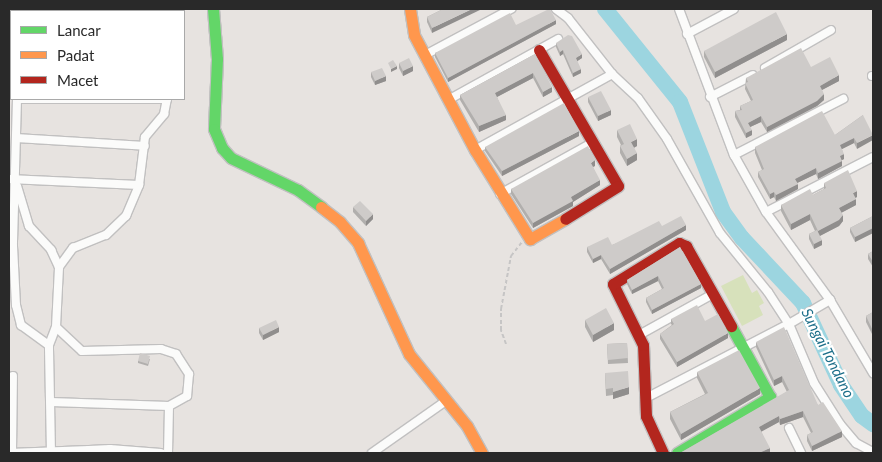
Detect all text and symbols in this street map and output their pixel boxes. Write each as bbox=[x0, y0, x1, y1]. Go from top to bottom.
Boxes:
legend bbox=[10, 10, 185, 100]
text: Lancar bbox=[57, 21, 101, 39]
text: Padat bbox=[57, 46, 94, 64]
text: Macet bbox=[57, 71, 98, 89]
water label: Sungai Tondano bbox=[798, 305, 858, 401]

